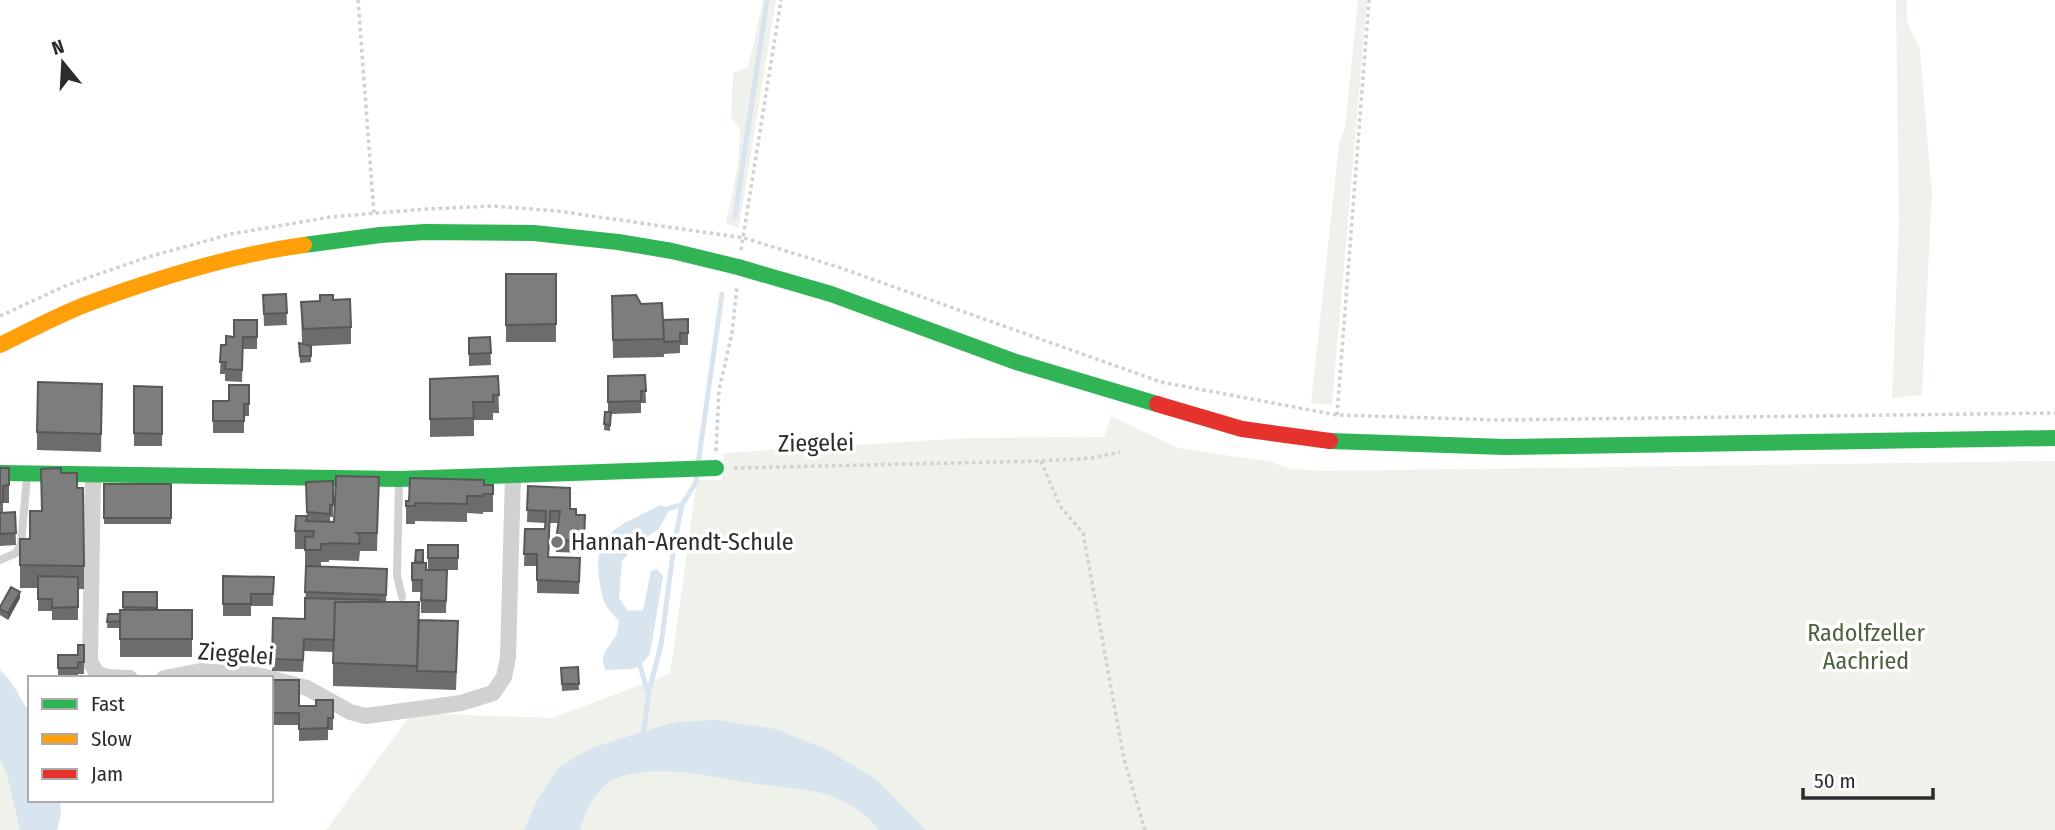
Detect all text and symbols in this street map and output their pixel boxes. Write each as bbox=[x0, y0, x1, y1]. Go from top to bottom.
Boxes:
north arrow bbox=[28, 28, 98, 98]
text: N bbox=[49, 35, 67, 60]
street label: Ziegelei bbox=[778, 428, 854, 458]
place label: Hannah-Arendt-Schule bbox=[571, 528, 794, 556]
marker: Hannah-Arendt-Schule bbox=[549, 534, 565, 550]
park label: Radolfzeller Aachried bbox=[1807, 619, 1925, 675]
street label: Ziegelei bbox=[197, 637, 275, 671]
legend bbox=[28, 676, 273, 802]
text: Fast bbox=[91, 691, 125, 717]
text: Slow bbox=[91, 726, 132, 752]
scale bar bbox=[1803, 756, 1932, 800]
text: Jam bbox=[91, 761, 123, 787]
text: 50 m bbox=[1814, 768, 1856, 794]

